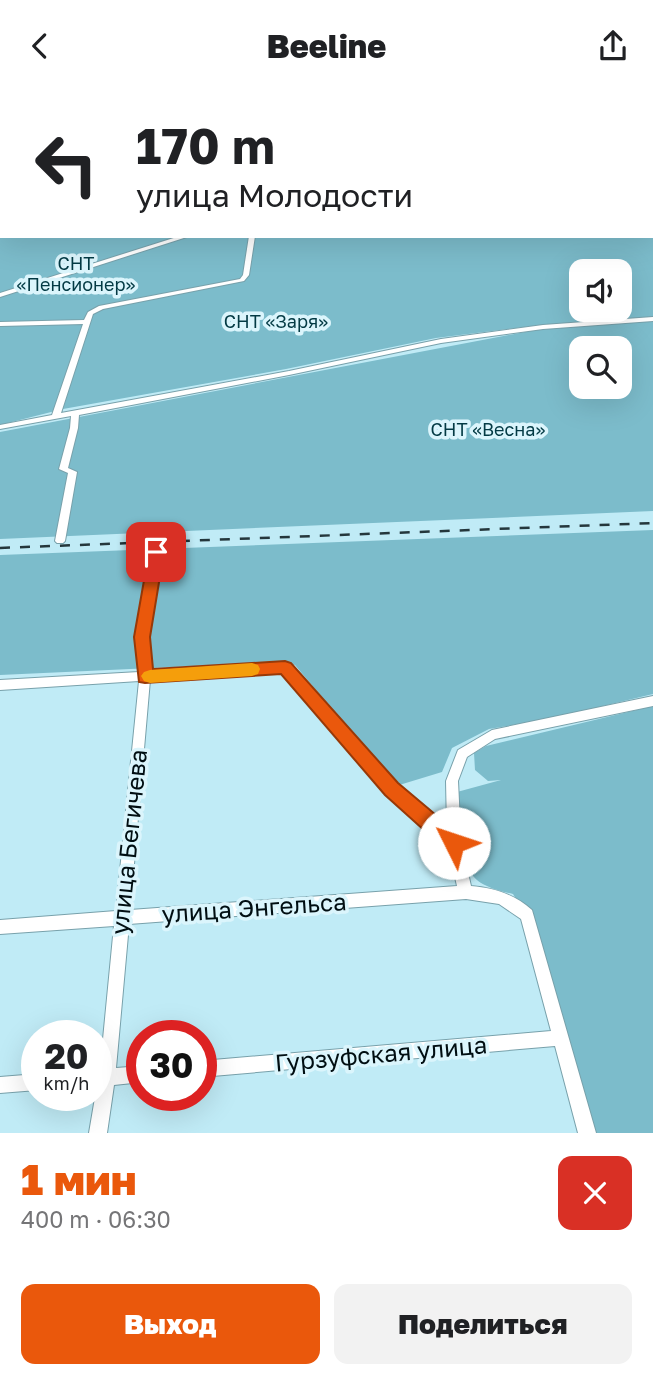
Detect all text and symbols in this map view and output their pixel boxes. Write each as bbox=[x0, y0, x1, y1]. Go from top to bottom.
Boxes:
icon: back bbox=[21, 27, 59, 65]
text: Beeline bbox=[267, 27, 386, 65]
icon: share bbox=[594, 27, 632, 65]
text: 170 m bbox=[136, 116, 275, 175]
icon: left bbox=[21, 119, 112, 210]
text: улица Молодости bbox=[136, 176, 413, 214]
park label: СНТ «Пенсионер» bbox=[17, 252, 135, 295]
map controls bbox=[569, 259, 632, 399]
button: sound bbox=[569, 259, 632, 322]
park label: СНТ «Заря» bbox=[224, 310, 328, 332]
button: search bbox=[569, 336, 632, 399]
park label: СНТ «Весна» bbox=[431, 418, 546, 440]
pin bbox=[126, 522, 186, 582]
icon: arrive bbox=[137, 533, 175, 571]
street label: улица Бегичева bbox=[104, 748, 152, 936]
position arrow bbox=[417, 806, 491, 880]
street label: улица Энгельса bbox=[161, 886, 347, 928]
speed limit sign: 30 bbox=[126, 1020, 217, 1111]
street label: Гурзуфская улица bbox=[274, 1029, 488, 1077]
text: 20 bbox=[44, 1035, 89, 1077]
text: km/h bbox=[44, 1072, 89, 1094]
text: 1 мин bbox=[21, 1154, 137, 1204]
button: close bbox=[558, 1156, 632, 1230]
text: 400 m · 06:30 bbox=[21, 1205, 171, 1233]
button: Выход bbox=[21, 1284, 320, 1364]
button: Поделиться bbox=[334, 1284, 632, 1364]

